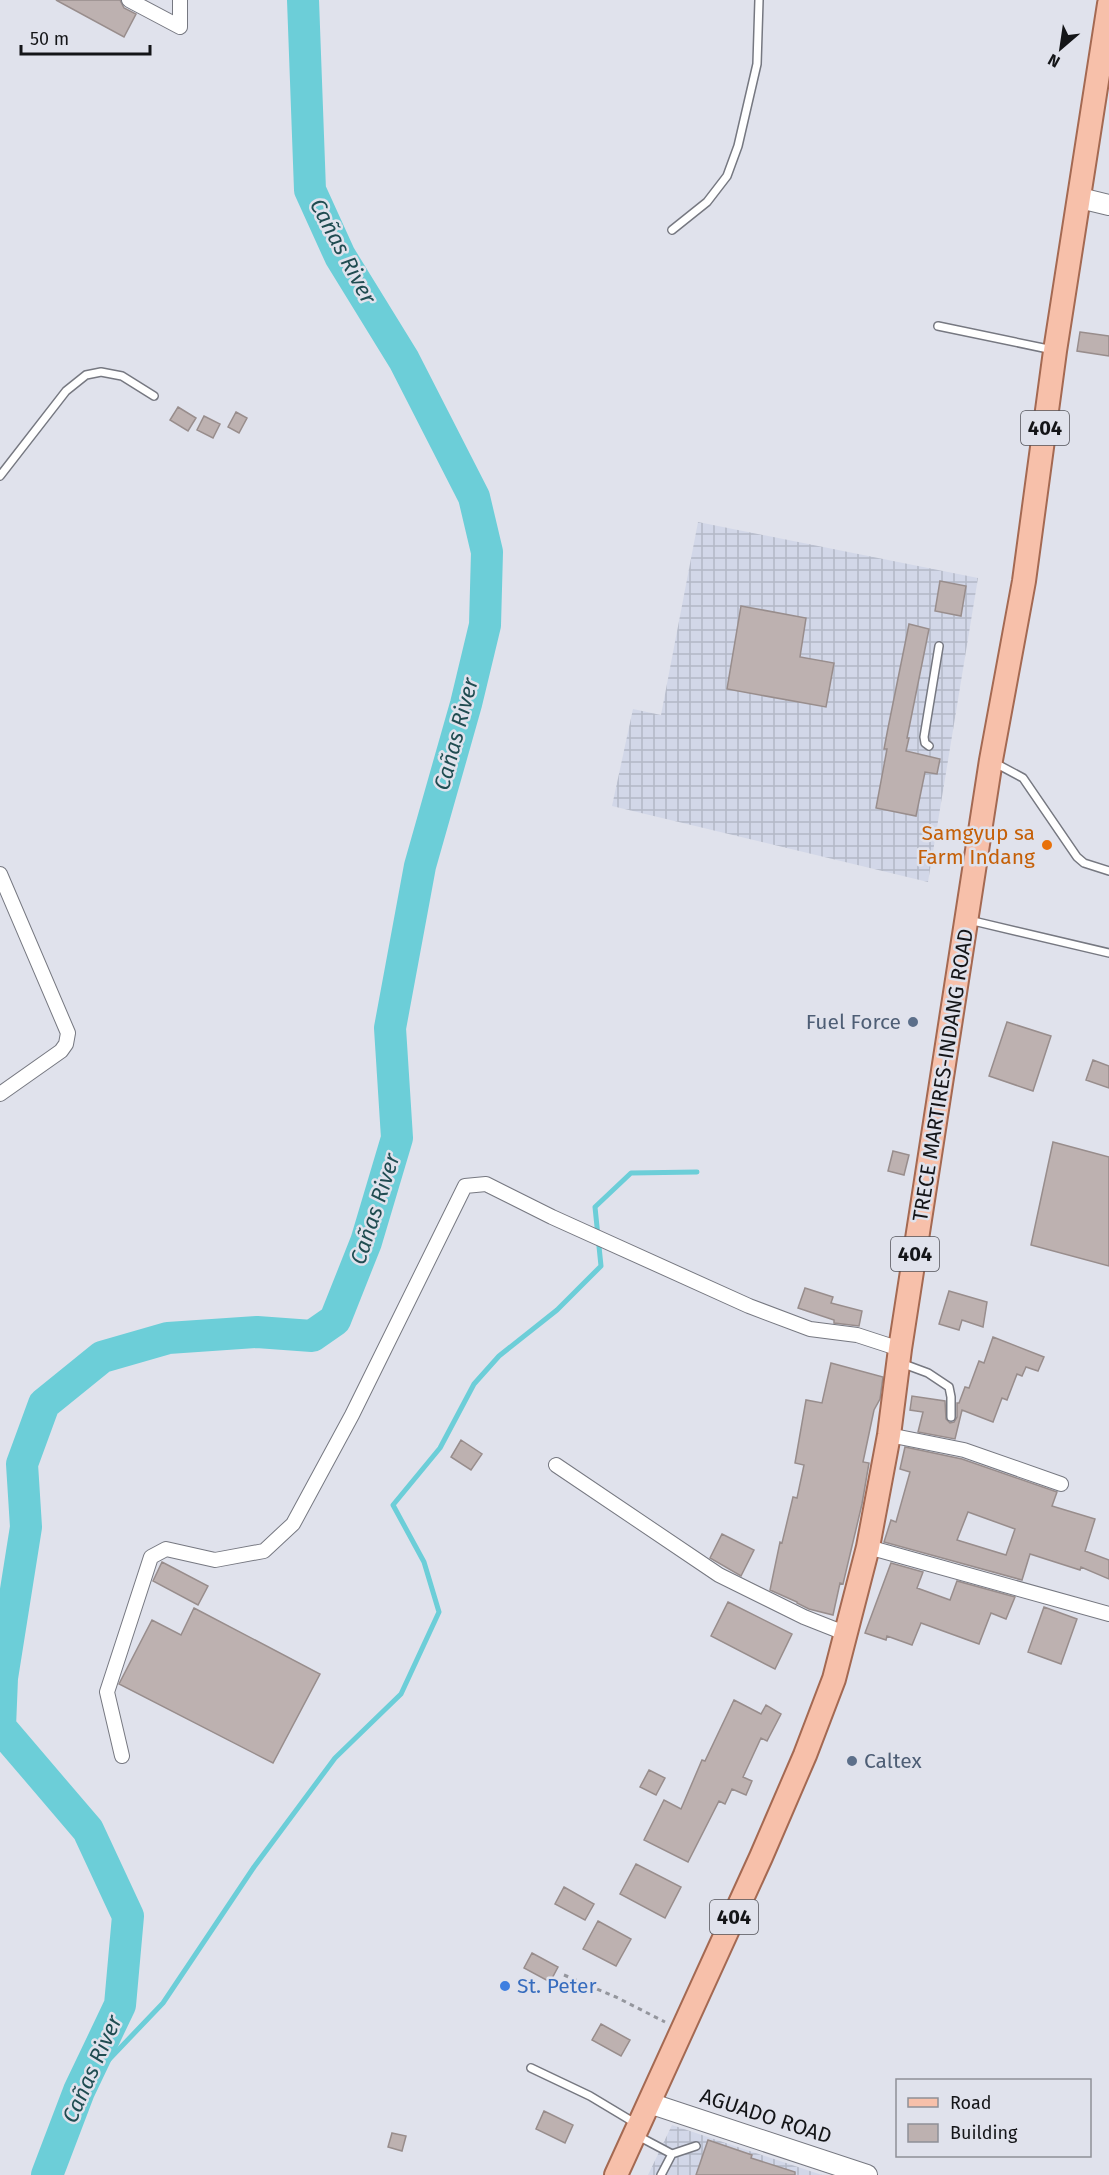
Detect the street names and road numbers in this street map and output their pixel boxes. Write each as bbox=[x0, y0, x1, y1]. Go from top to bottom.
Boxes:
road number: 404 bbox=[1021, 411, 1069, 445]
street label: TRECE MARTIRES-INDANG ROAD bbox=[907, 927, 979, 1223]
road number: 404 bbox=[891, 1237, 939, 1271]
road number: 404 bbox=[710, 1900, 758, 1934]
street label: AGUADO ROAD bbox=[697, 2082, 835, 2150]

